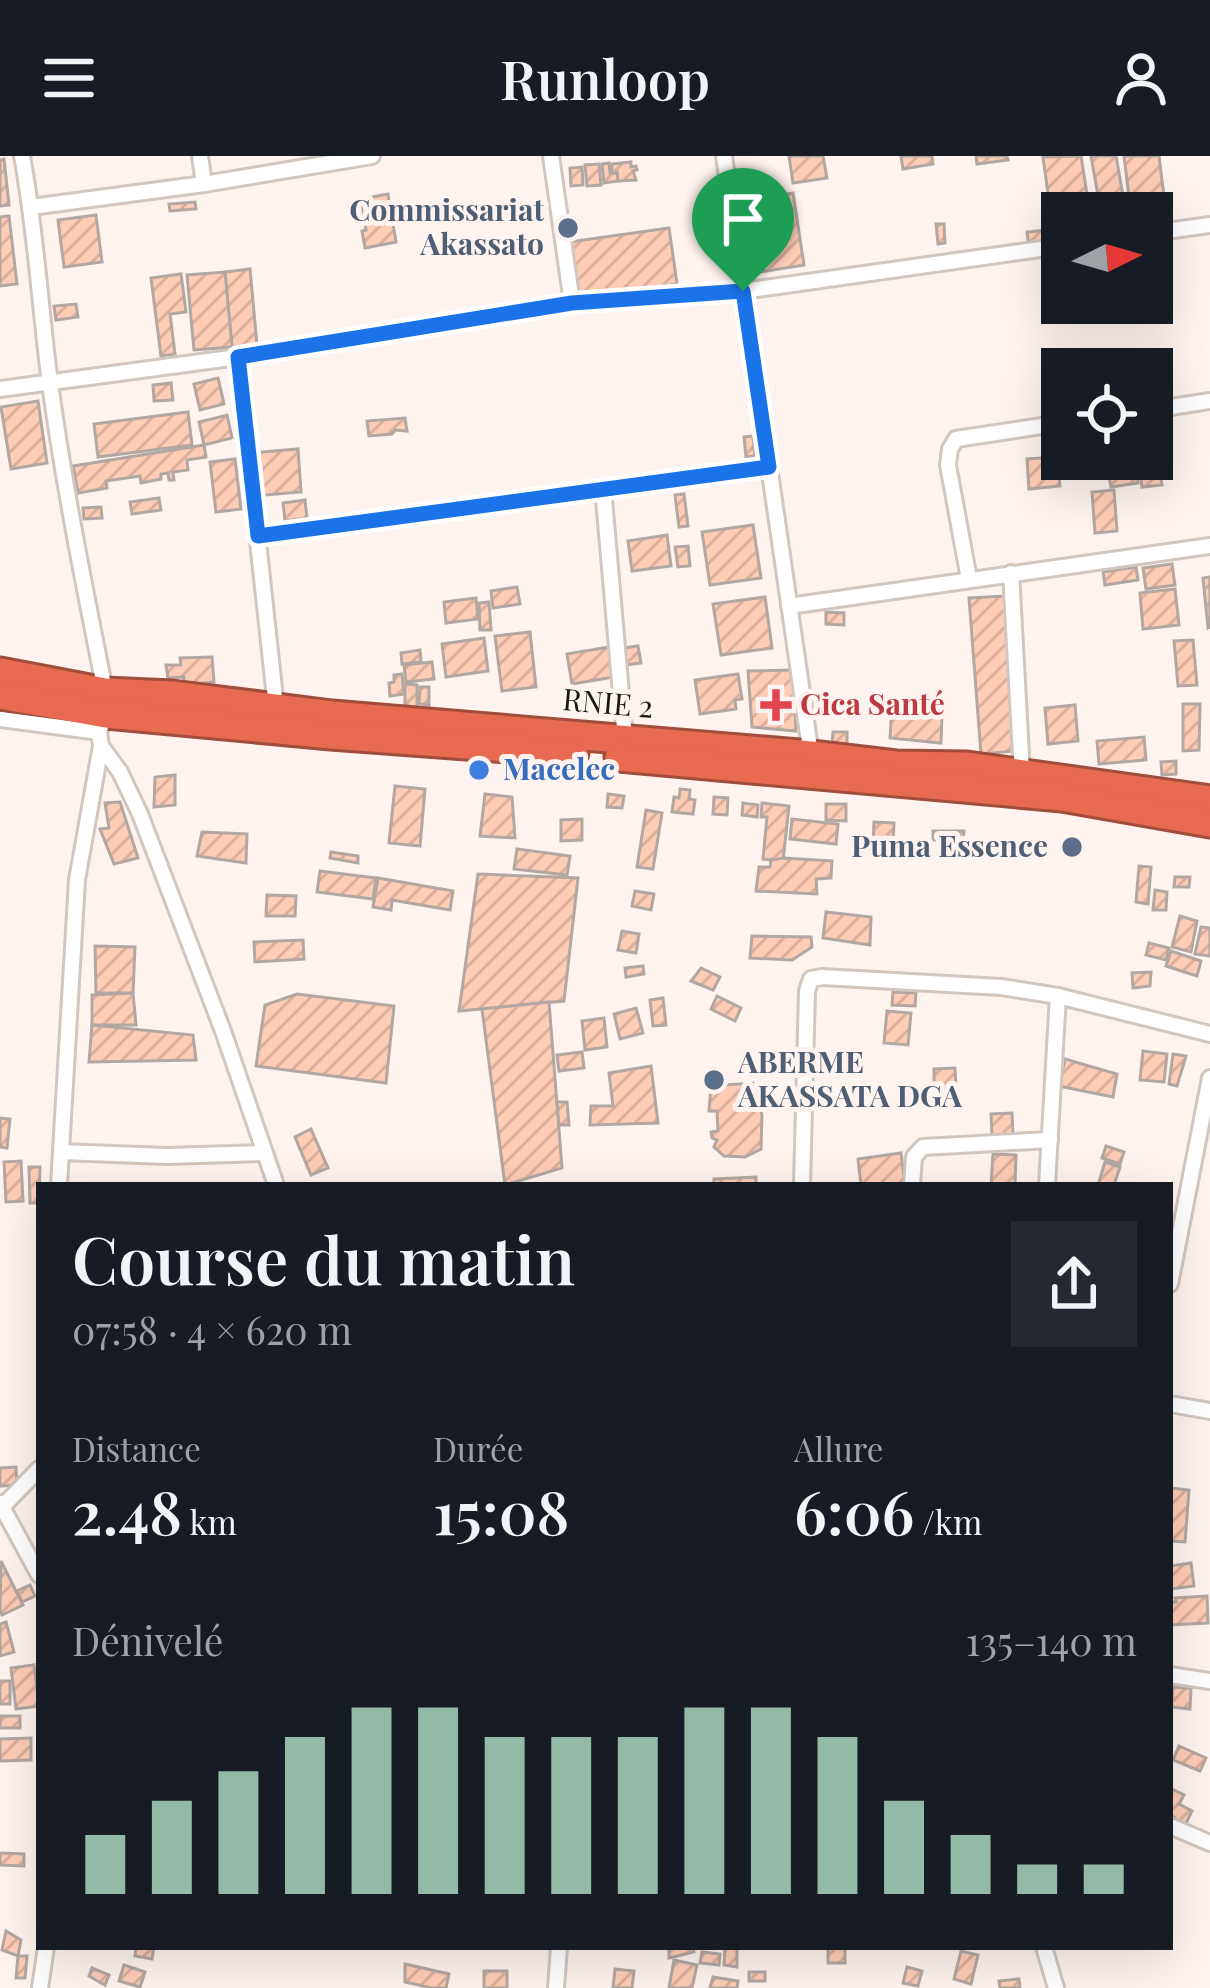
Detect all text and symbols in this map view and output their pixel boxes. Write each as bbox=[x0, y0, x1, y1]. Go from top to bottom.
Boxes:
text: Runloop bbox=[500, 42, 710, 114]
icon: menu bbox=[36, 45, 102, 111]
icon: person bbox=[1108, 45, 1174, 111]
pin bbox=[692, 168, 794, 291]
icon: arrive bbox=[710, 186, 776, 252]
place label: Commissariat Akassato bbox=[349, 189, 544, 263]
north arrow bbox=[1041, 192, 1173, 324]
map controls bbox=[1041, 192, 1173, 480]
marker: Commissariat Akassato bbox=[555, 215, 581, 241]
button: locate bbox=[1041, 348, 1173, 480]
street label: RNIE 2 bbox=[561, 678, 655, 726]
place label: Cica Santé bbox=[800, 683, 945, 723]
marker: Cica Santé bbox=[763, 692, 789, 718]
place label: Macelec bbox=[503, 748, 615, 788]
marker: Macelec bbox=[466, 757, 492, 783]
place label: Puma Essence bbox=[851, 825, 1048, 865]
marker: Puma Essence bbox=[1059, 834, 1085, 860]
place label: ABERME AKASSATA DGA bbox=[737, 1041, 963, 1115]
marker: ABERME AKASSATA DGA bbox=[701, 1067, 727, 1093]
text: Course du matin bbox=[72, 1214, 575, 1302]
button: share bbox=[1011, 1221, 1137, 1347]
text: 07:58 · 4 × 620 m bbox=[72, 1303, 352, 1355]
text: Distance bbox=[72, 1426, 201, 1470]
text: Durée bbox=[433, 1426, 523, 1470]
text: Allure bbox=[794, 1426, 884, 1470]
text: 2.48 bbox=[72, 1470, 182, 1550]
text: 15:08 bbox=[433, 1470, 569, 1550]
text: 6:06 bbox=[794, 1470, 914, 1550]
text: km bbox=[182, 1499, 237, 1543]
text: /km bbox=[914, 1499, 982, 1543]
text: Dénivelé bbox=[72, 1614, 224, 1666]
text: 135–140 m bbox=[966, 1614, 1137, 1666]

